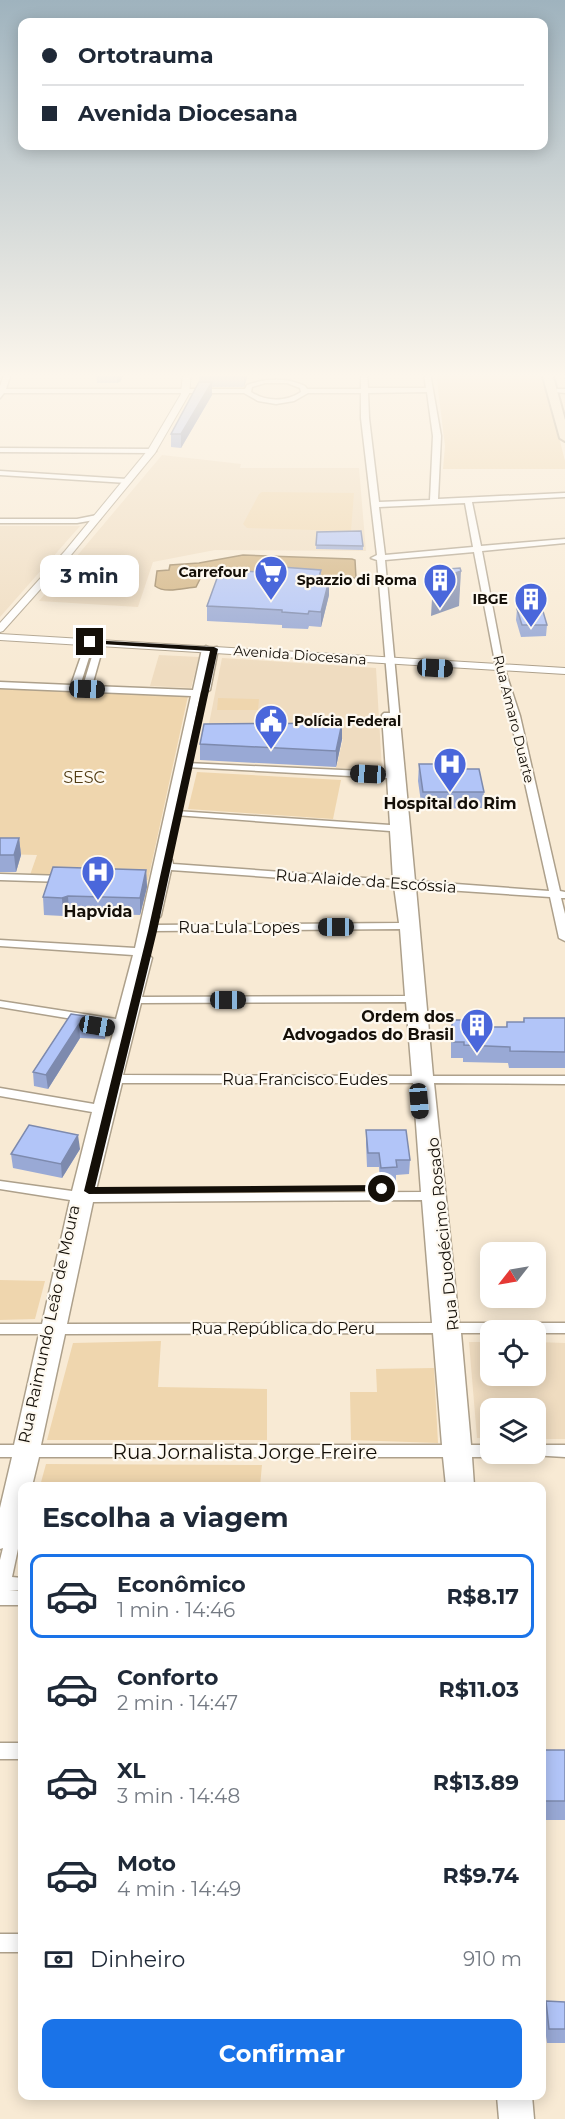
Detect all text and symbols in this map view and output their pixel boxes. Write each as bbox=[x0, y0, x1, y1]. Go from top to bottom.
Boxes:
text: Ortotrauma bbox=[78, 42, 214, 69]
text: Avenida Diocesana bbox=[78, 100, 298, 127]
supermarket icon: Carrefour bbox=[253, 554, 289, 601]
callout: 3 min bbox=[40, 555, 140, 597]
building icon: Spazzio di Roma bbox=[422, 562, 458, 609]
place label: Carrefour bbox=[178, 563, 248, 581]
text: 3 min bbox=[60, 564, 119, 588]
place label: Spazzio di Roma bbox=[297, 571, 417, 589]
building icon: IBGE bbox=[513, 581, 549, 628]
place label: IBGE bbox=[473, 590, 508, 608]
route end bbox=[76, 628, 103, 655]
street label: Avenida Diocesana bbox=[233, 641, 367, 669]
street label: Rua Amaro Duarte bbox=[489, 653, 539, 785]
car bbox=[417, 658, 453, 678]
car bbox=[69, 679, 105, 699]
public building icon: Polícia Federal bbox=[253, 703, 289, 750]
place label: Polícia Federal bbox=[294, 712, 401, 730]
hospital icon: Hospital do Rim bbox=[432, 746, 468, 793]
car bbox=[350, 764, 386, 784]
park label: SESC bbox=[63, 768, 105, 787]
place label: Hospital do Rim bbox=[383, 794, 517, 813]
hospital icon: Hapvida bbox=[80, 854, 116, 901]
street label: Rua Alaide da Escóssia bbox=[275, 865, 457, 897]
place label: Hapvida bbox=[64, 902, 132, 921]
street label: Rua Lula Lopes bbox=[178, 918, 300, 937]
car bbox=[318, 918, 354, 936]
car bbox=[210, 991, 246, 1009]
place label: Ordem dos Advogados do Brasil bbox=[282, 1007, 454, 1044]
building icon: Ordem dos Advogados do Brasil bbox=[459, 1007, 495, 1054]
car bbox=[78, 1014, 116, 1038]
street label: Rua Francisco Eudes bbox=[222, 1070, 388, 1089]
car bbox=[408, 1082, 430, 1120]
street label: Rua Duodécimo Rosado bbox=[423, 1136, 463, 1332]
route start bbox=[368, 1175, 395, 1202]
street label: Rua Raimundo Leão de Moura bbox=[14, 1203, 84, 1445]
north arrow bbox=[480, 1242, 546, 1308]
map controls bbox=[480, 1242, 546, 1464]
street label: Rua República do Peru bbox=[191, 1319, 375, 1338]
button: locate bbox=[480, 1320, 546, 1386]
button: layers bbox=[480, 1398, 546, 1464]
street label: Rua Jornalista Jorge Freire bbox=[113, 1440, 377, 1464]
text: Escolha a viagem bbox=[42, 1501, 289, 1534]
icon: car bbox=[45, 1569, 99, 1623]
text: Econômico bbox=[117, 1571, 246, 1598]
text: R$8.17 bbox=[446, 1583, 519, 1610]
text: 1 min · 14:46 bbox=[117, 1598, 235, 1622]
icon: car bbox=[45, 1662, 99, 1716]
text: Conforto bbox=[117, 1664, 218, 1691]
text: R$11.03 bbox=[439, 1676, 519, 1703]
text: 2 min · 14:47 bbox=[117, 1691, 238, 1715]
icon: car bbox=[45, 1755, 99, 1809]
text: XL bbox=[117, 1757, 146, 1784]
text: R$13.89 bbox=[433, 1769, 519, 1796]
text: 3 min · 14:48 bbox=[117, 1784, 240, 1808]
icon: car bbox=[45, 1848, 99, 1902]
text: Moto bbox=[117, 1850, 176, 1877]
text: R$9.74 bbox=[443, 1862, 519, 1889]
text: 4 min · 14:49 bbox=[117, 1877, 241, 1901]
icon: cash bbox=[42, 1943, 75, 1976]
text: Dinheiro bbox=[90, 1946, 185, 1973]
text: 910 m bbox=[463, 1947, 522, 1971]
button: Confirmar bbox=[42, 2019, 522, 2088]

